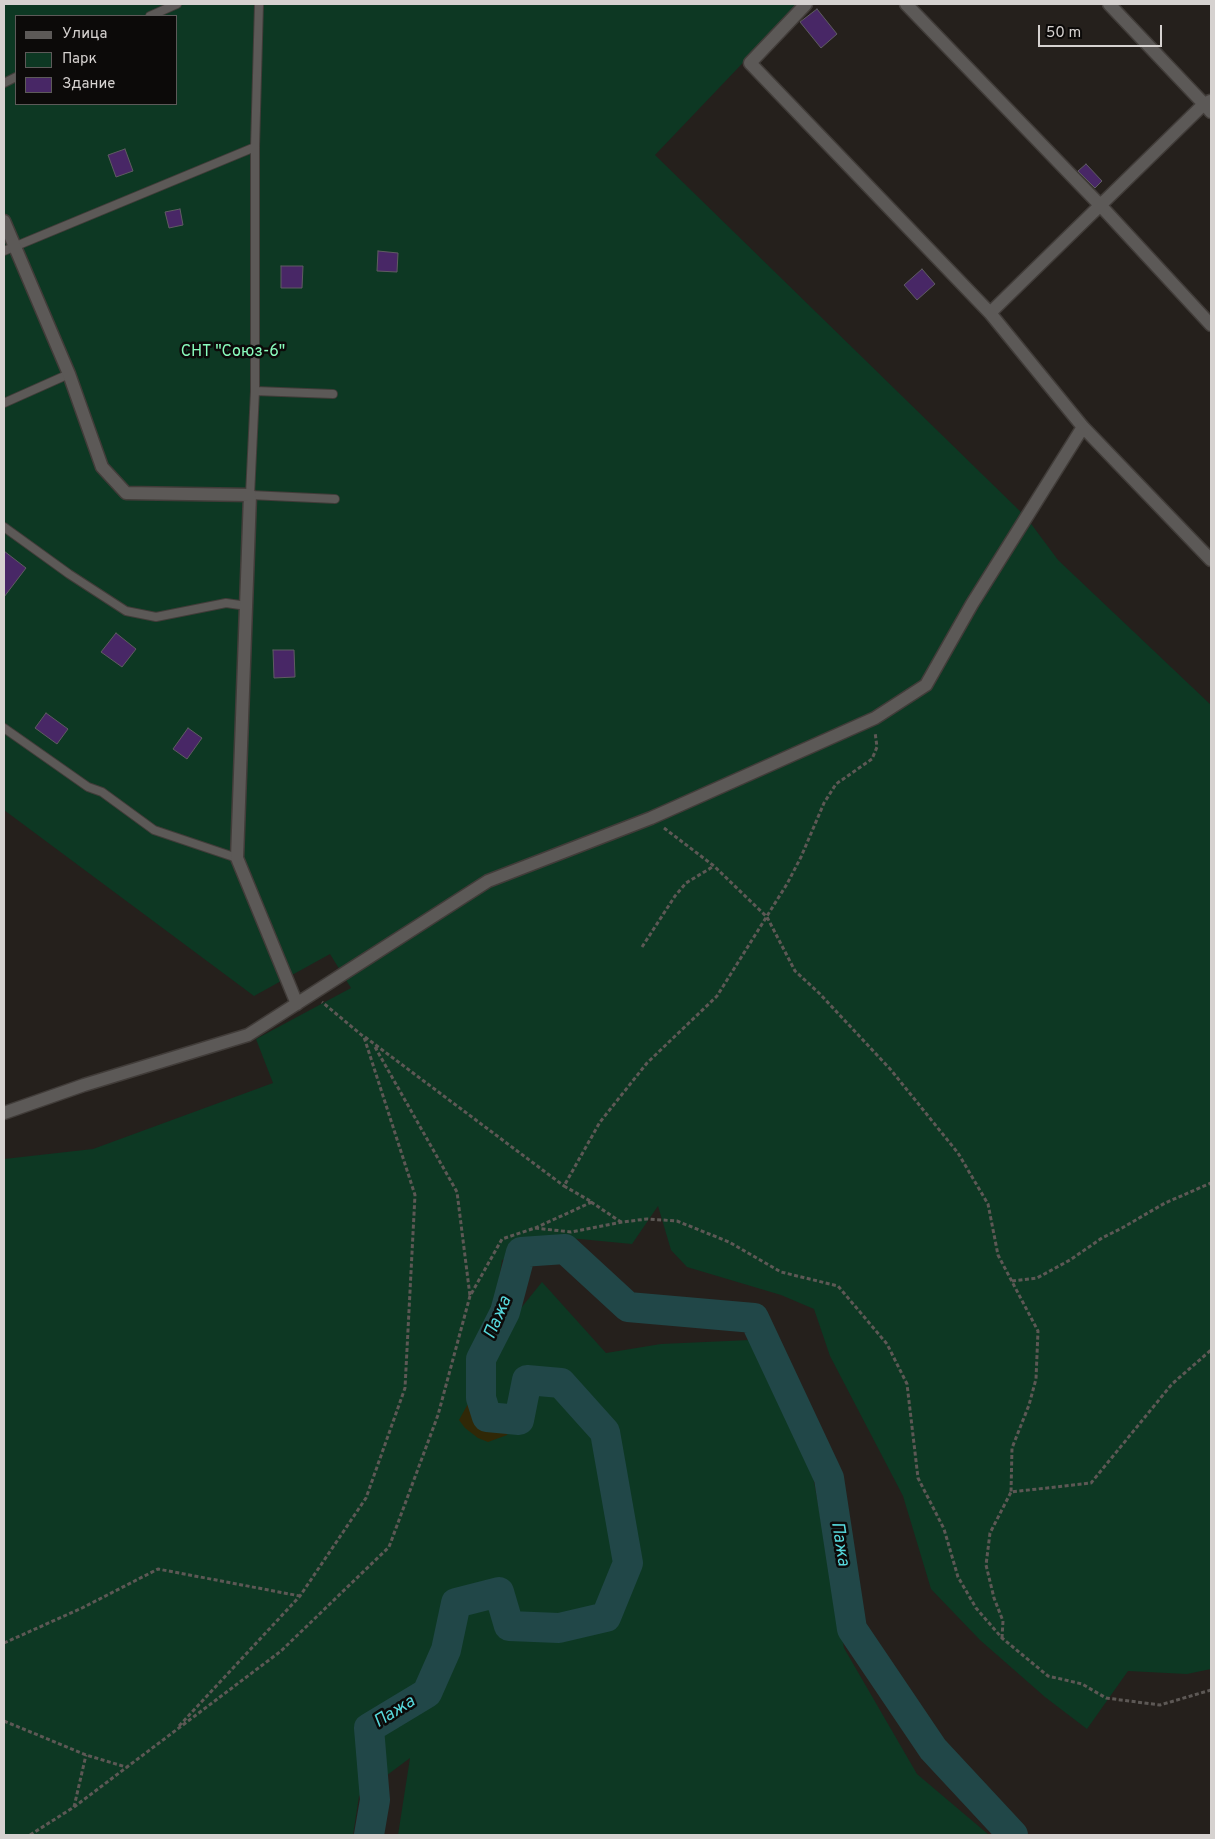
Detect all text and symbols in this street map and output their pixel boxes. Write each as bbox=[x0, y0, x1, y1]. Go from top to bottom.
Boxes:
legend bbox=[15, 15, 178, 105]
scale bar bbox=[1040, 15, 1164, 47]
text: 50 m bbox=[1046, 24, 1081, 43]
text: Улица bbox=[62, 25, 107, 44]
text: Парк bbox=[62, 50, 97, 69]
text: Здание bbox=[62, 75, 115, 94]
park label: СНТ "Союз-6" bbox=[181, 343, 285, 363]
water label: Пажа bbox=[480, 1293, 518, 1343]
water label: Пажа bbox=[825, 1520, 853, 1568]
water label: Пажа bbox=[370, 1692, 420, 1734]

